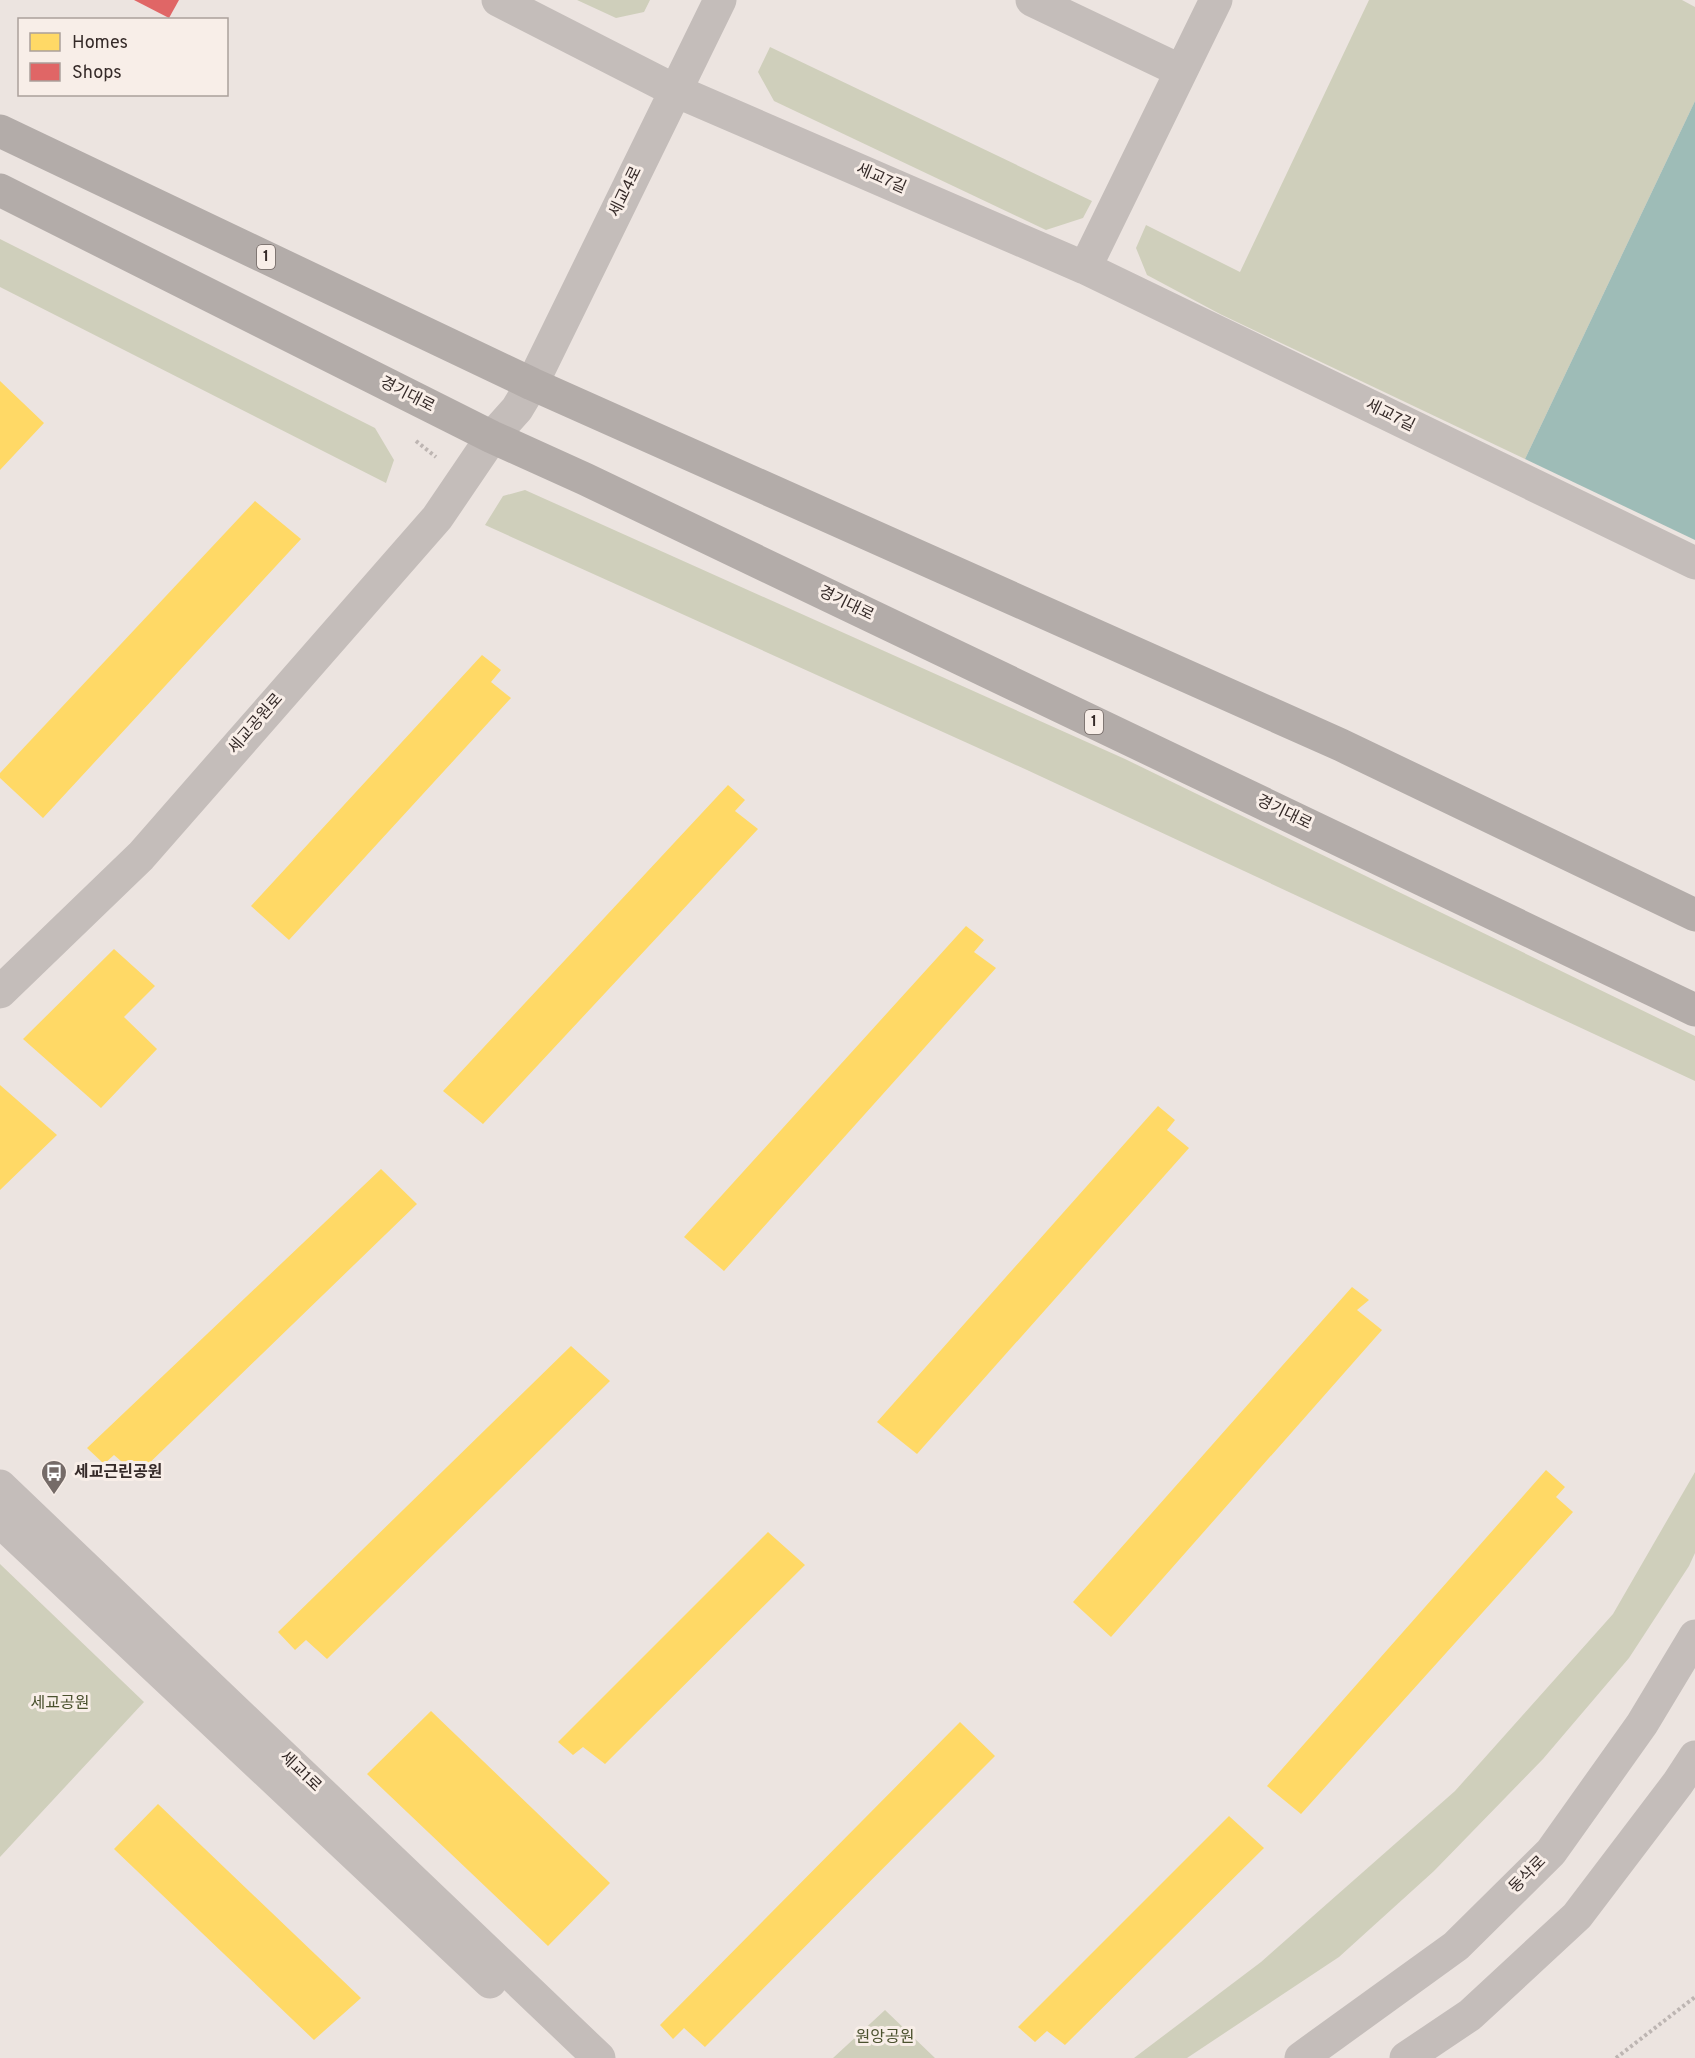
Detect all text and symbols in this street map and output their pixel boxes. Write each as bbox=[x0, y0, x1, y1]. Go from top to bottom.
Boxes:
legend bbox=[18, 18, 228, 96]
text: Homes bbox=[72, 32, 128, 55]
text: Shops bbox=[72, 62, 122, 85]
street label: 세교7길 bbox=[853, 160, 909, 198]
street label: 세교4로 bbox=[605, 163, 647, 221]
road number: 1 bbox=[257, 245, 275, 269]
street label: 경기대로 bbox=[376, 373, 438, 417]
street label: 세교7길 bbox=[1362, 396, 1418, 436]
street label: 경기대로 bbox=[815, 582, 877, 626]
street label: 세교공원로 bbox=[224, 689, 288, 758]
road number: 1 bbox=[1085, 710, 1103, 734]
street label: 경기대로 bbox=[1253, 791, 1315, 835]
bus stop icon: 세교근린공원 bbox=[39, 1458, 69, 1496]
place label: 세교근린공원 bbox=[74, 1463, 162, 1483]
park label: 세교공원 bbox=[31, 1694, 89, 1714]
street label: 세교1로 bbox=[275, 1747, 325, 1797]
street label: 동삭로 bbox=[1505, 1852, 1551, 1898]
park label: 원앙공원 bbox=[856, 2028, 914, 2048]

